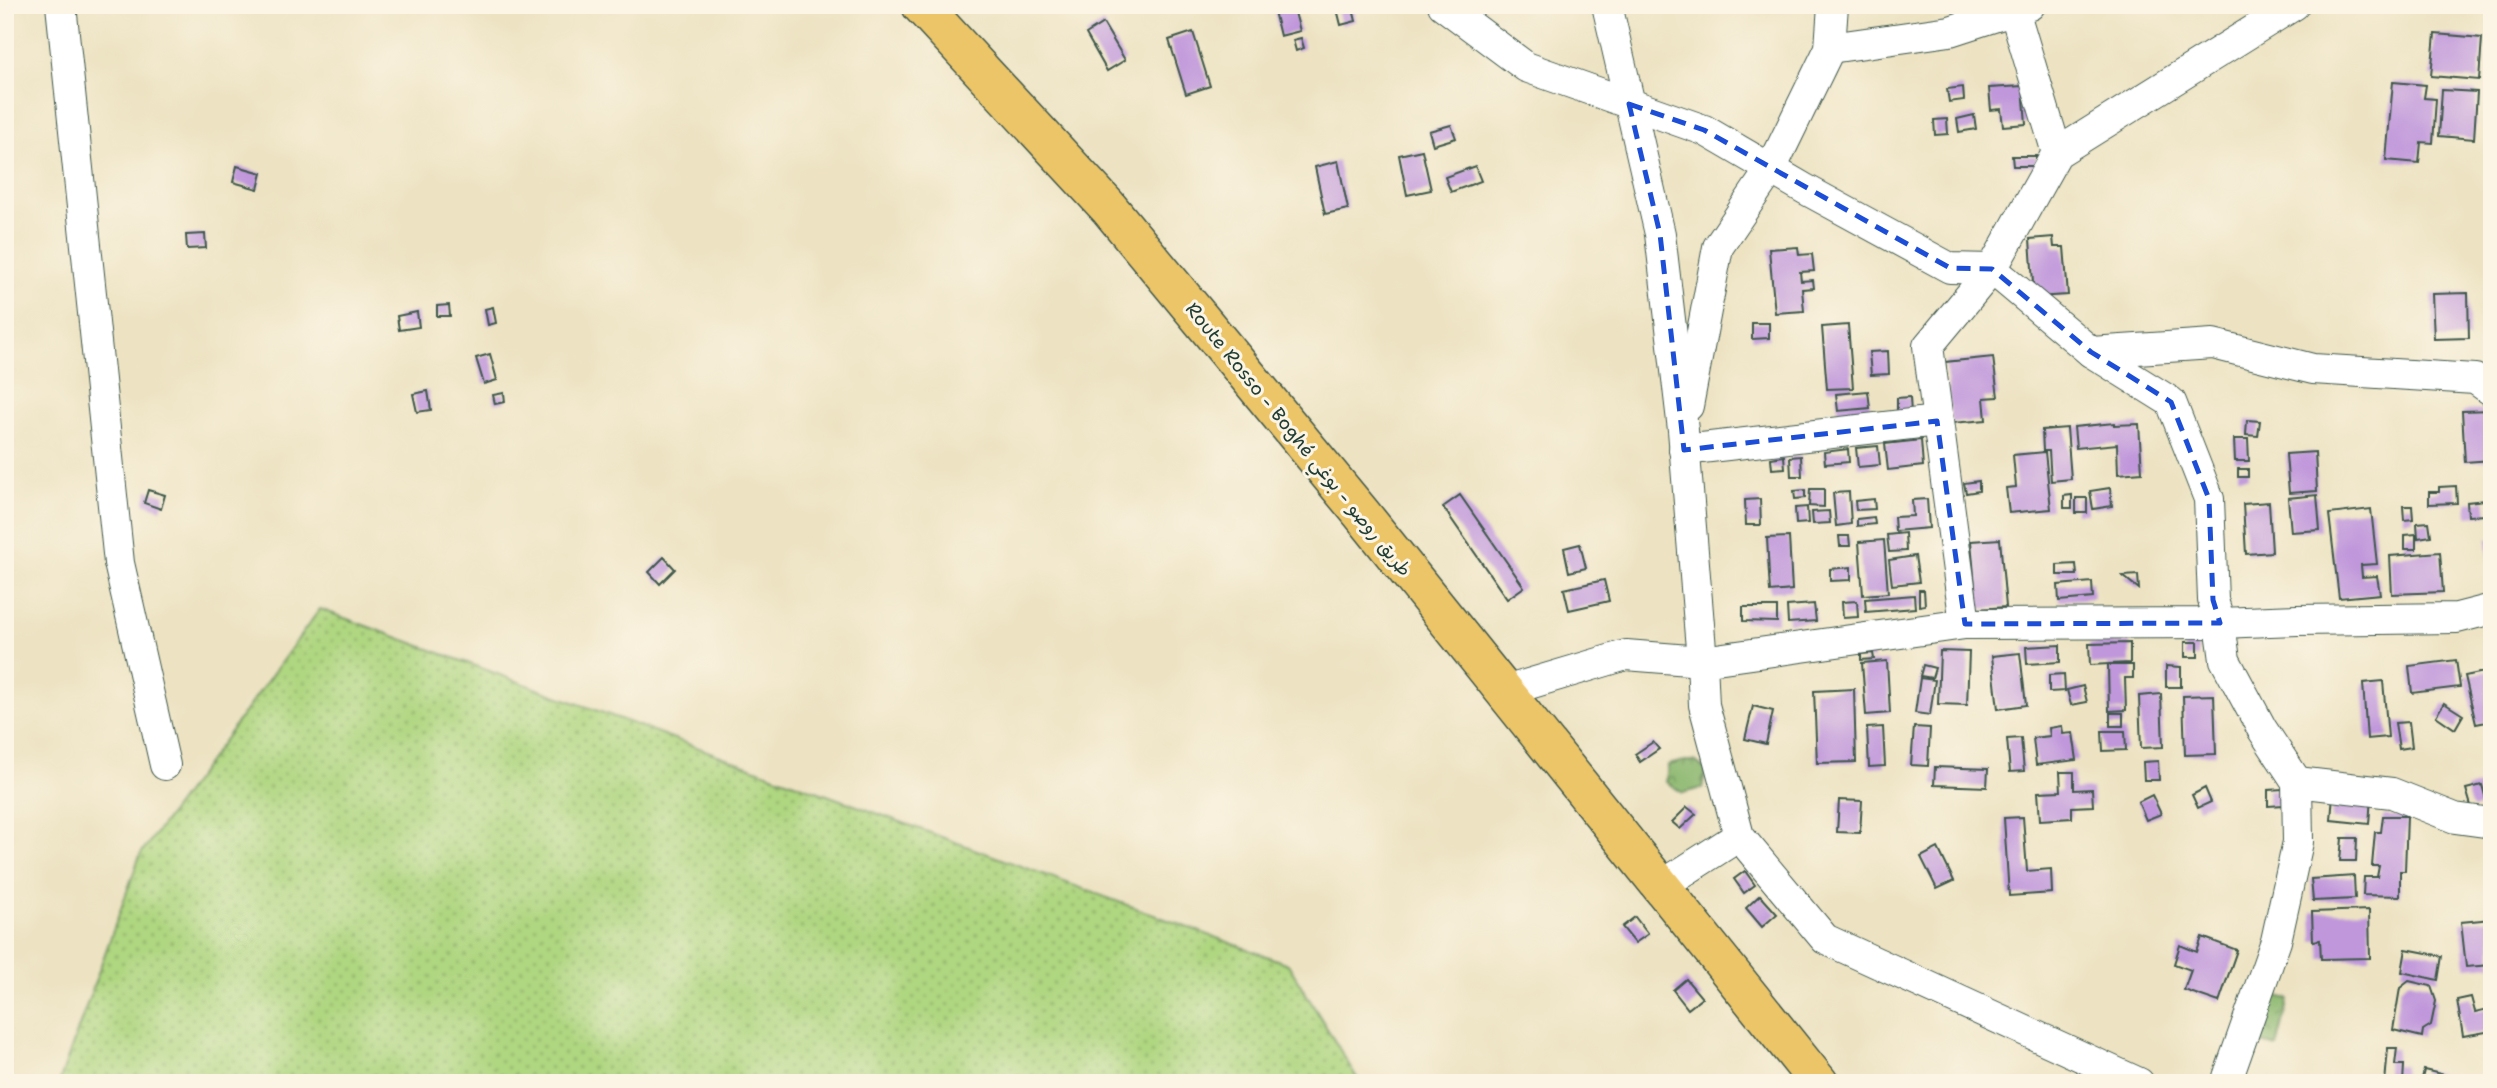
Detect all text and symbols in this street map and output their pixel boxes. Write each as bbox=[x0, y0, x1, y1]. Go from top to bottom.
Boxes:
street label: Route Rosso - Boghé طريق روصو - بوغي bbox=[1177, 297, 1417, 584]

